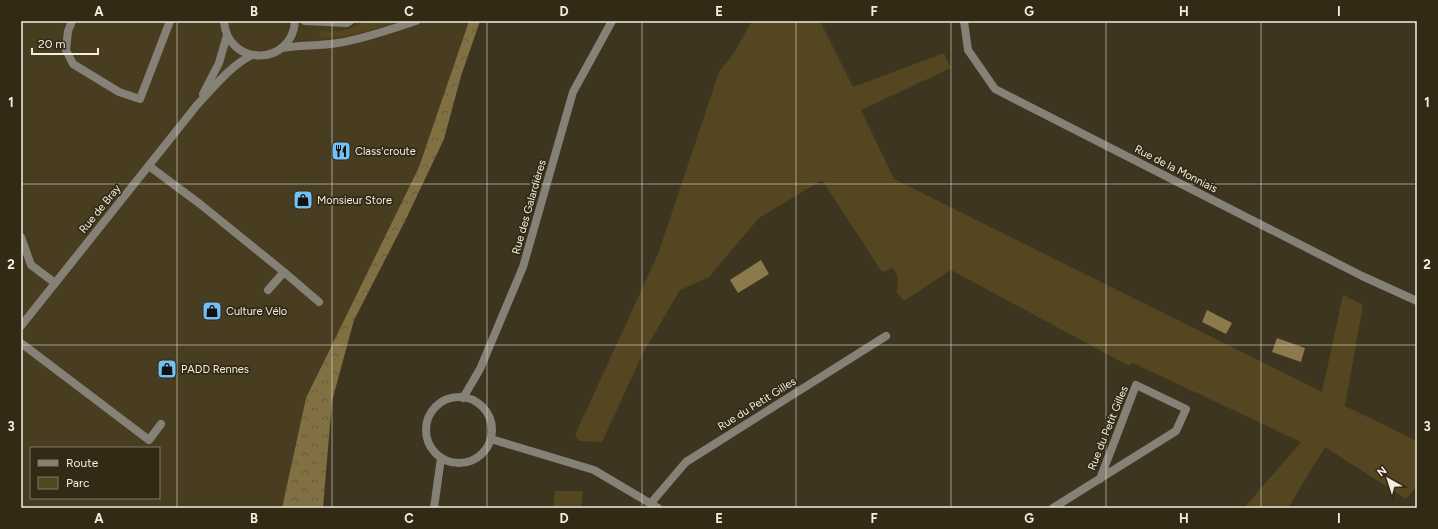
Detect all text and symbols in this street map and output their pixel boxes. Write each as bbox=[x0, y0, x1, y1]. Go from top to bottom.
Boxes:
text: A bbox=[94, 4, 104, 19]
text: B bbox=[250, 4, 258, 19]
text: C bbox=[404, 4, 414, 19]
text: D bbox=[559, 4, 569, 19]
text: E bbox=[715, 4, 723, 19]
text: F bbox=[870, 4, 878, 19]
text: G bbox=[1024, 4, 1034, 19]
text: H bbox=[1179, 4, 1189, 19]
text: I bbox=[1337, 4, 1341, 19]
scale bar bbox=[32, 30, 98, 56]
text: 20 m bbox=[38, 37, 66, 51]
text: 1 bbox=[8, 95, 14, 110]
text: 1 bbox=[1424, 95, 1430, 110]
restaurant icon: Class'croute bbox=[330, 140, 352, 162]
street label: Rue de la Monniais bbox=[1132, 142, 1220, 196]
place label: Class'croute bbox=[355, 145, 416, 158]
street label: Rue des Galardières bbox=[509, 158, 549, 256]
street label: Rue de Bray bbox=[76, 182, 124, 236]
shop icon: Monsieur Store bbox=[292, 189, 314, 211]
place label: Monsieur Store bbox=[317, 194, 392, 207]
text: 2 bbox=[7, 257, 15, 272]
text: 2 bbox=[1423, 257, 1431, 272]
shop icon: Culture Vélo bbox=[201, 300, 223, 322]
place label: Culture Vélo bbox=[226, 305, 287, 318]
shop icon: PADD Rennes bbox=[156, 358, 178, 380]
place label: PADD Rennes bbox=[181, 363, 249, 376]
street label: Rue du Petit Gilles bbox=[715, 375, 799, 433]
street label: Rue du Petit Gilles bbox=[1085, 384, 1131, 472]
text: 3 bbox=[7, 419, 15, 434]
text: 3 bbox=[1423, 419, 1431, 434]
legend bbox=[30, 447, 160, 499]
text: Route bbox=[66, 456, 99, 470]
north arrow bbox=[1368, 459, 1408, 499]
text: N bbox=[1375, 464, 1389, 479]
text: Parc bbox=[66, 476, 90, 490]
text: A bbox=[94, 511, 104, 526]
text: B bbox=[250, 511, 258, 526]
text: C bbox=[404, 511, 414, 526]
text: D bbox=[559, 511, 569, 526]
text: E bbox=[715, 511, 723, 526]
text: F bbox=[870, 511, 878, 526]
text: G bbox=[1024, 511, 1034, 526]
text: H bbox=[1179, 511, 1189, 526]
text: I bbox=[1337, 511, 1341, 526]

